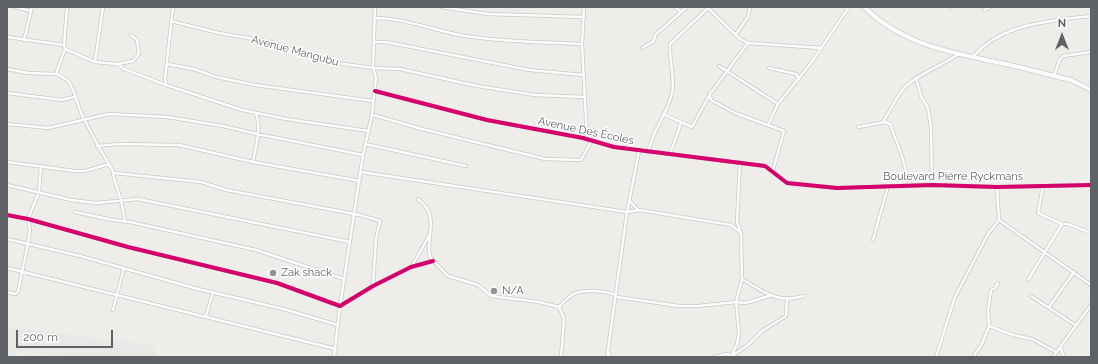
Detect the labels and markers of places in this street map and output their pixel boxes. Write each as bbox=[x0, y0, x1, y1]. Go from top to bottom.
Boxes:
place label: Zak shack bbox=[281, 266, 332, 280]
marker: Zak shack bbox=[268, 268, 278, 278]
place label: N/A bbox=[502, 284, 524, 298]
marker: N/A bbox=[489, 286, 499, 296]

